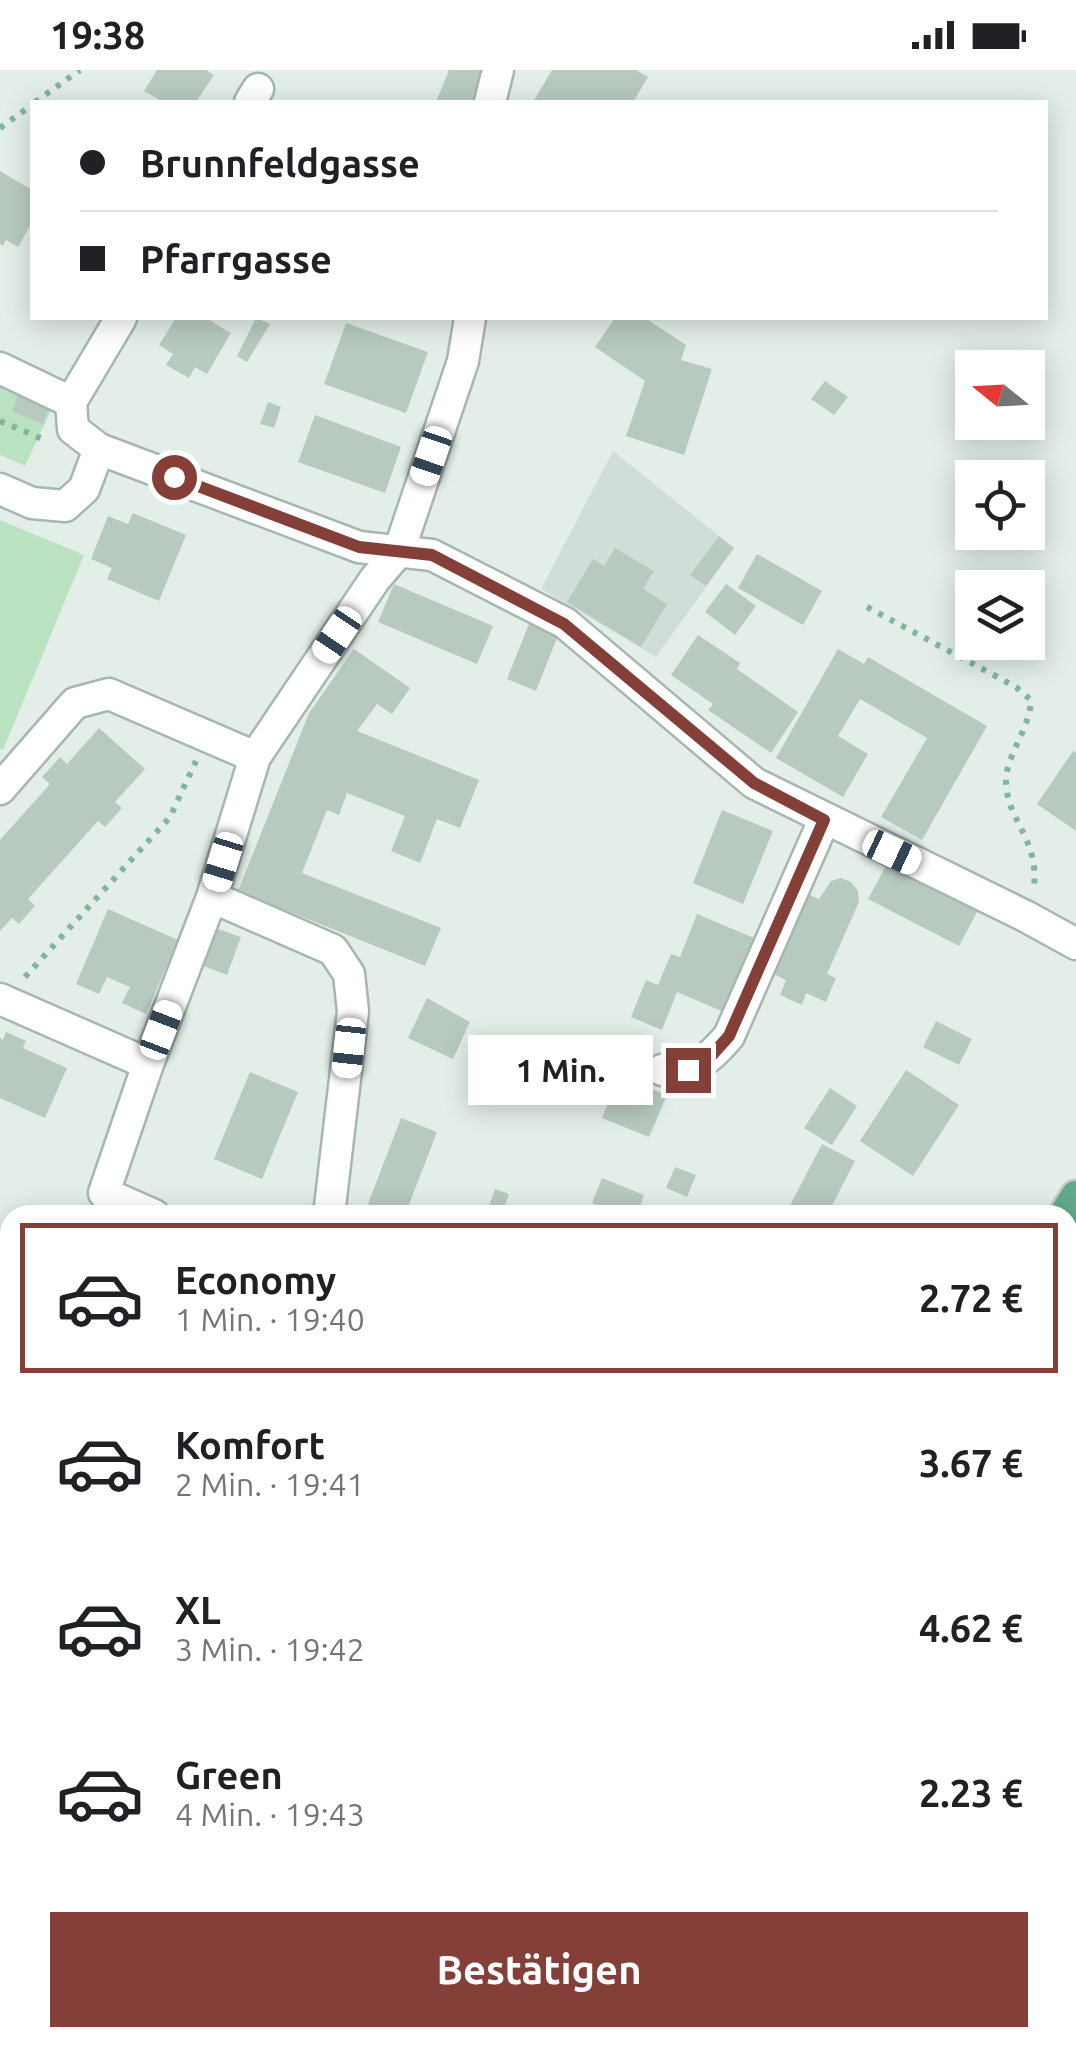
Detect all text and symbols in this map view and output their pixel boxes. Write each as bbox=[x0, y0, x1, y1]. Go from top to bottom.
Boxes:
text: 19:38 bbox=[50, 14, 145, 56]
text: Brunnfeldgasse bbox=[140, 142, 420, 184]
text: Pfarrgasse bbox=[140, 238, 332, 280]
north arrow bbox=[955, 350, 1045, 440]
map controls bbox=[955, 350, 1045, 660]
car bbox=[407, 423, 455, 489]
route start bbox=[152, 455, 197, 500]
button: locate bbox=[955, 460, 1045, 550]
button: layers bbox=[955, 570, 1045, 660]
car bbox=[308, 602, 366, 668]
car bbox=[858, 826, 926, 878]
car bbox=[200, 829, 246, 895]
car bbox=[136, 997, 186, 1063]
car bbox=[331, 1017, 367, 1079]
callout: 1 Min. bbox=[468, 1035, 653, 1105]
route end bbox=[666, 1048, 711, 1093]
text: 1 Min. bbox=[516, 1052, 605, 1088]
icon: car bbox=[55, 1253, 145, 1343]
text: Economy bbox=[175, 1259, 336, 1301]
text: 2.72 € bbox=[919, 1277, 1023, 1319]
text: 1 Min. · 19:40 bbox=[175, 1301, 365, 1337]
icon: car bbox=[55, 1418, 145, 1508]
text: Komfort bbox=[175, 1424, 325, 1466]
text: 3.67 € bbox=[919, 1442, 1023, 1484]
text: 2 Min. · 19:41 bbox=[175, 1466, 365, 1502]
icon: car bbox=[55, 1583, 145, 1673]
text: XL bbox=[175, 1589, 221, 1631]
text: 4.62 € bbox=[919, 1607, 1023, 1649]
text: 3 Min. · 19:42 bbox=[175, 1631, 365, 1667]
icon: car bbox=[55, 1748, 145, 1838]
text: Green bbox=[175, 1754, 283, 1796]
text: 2.23 € bbox=[919, 1772, 1023, 1814]
text: 4 Min. · 19:43 bbox=[175, 1796, 365, 1832]
button: Bestätigen bbox=[50, 1912, 1028, 2027]

